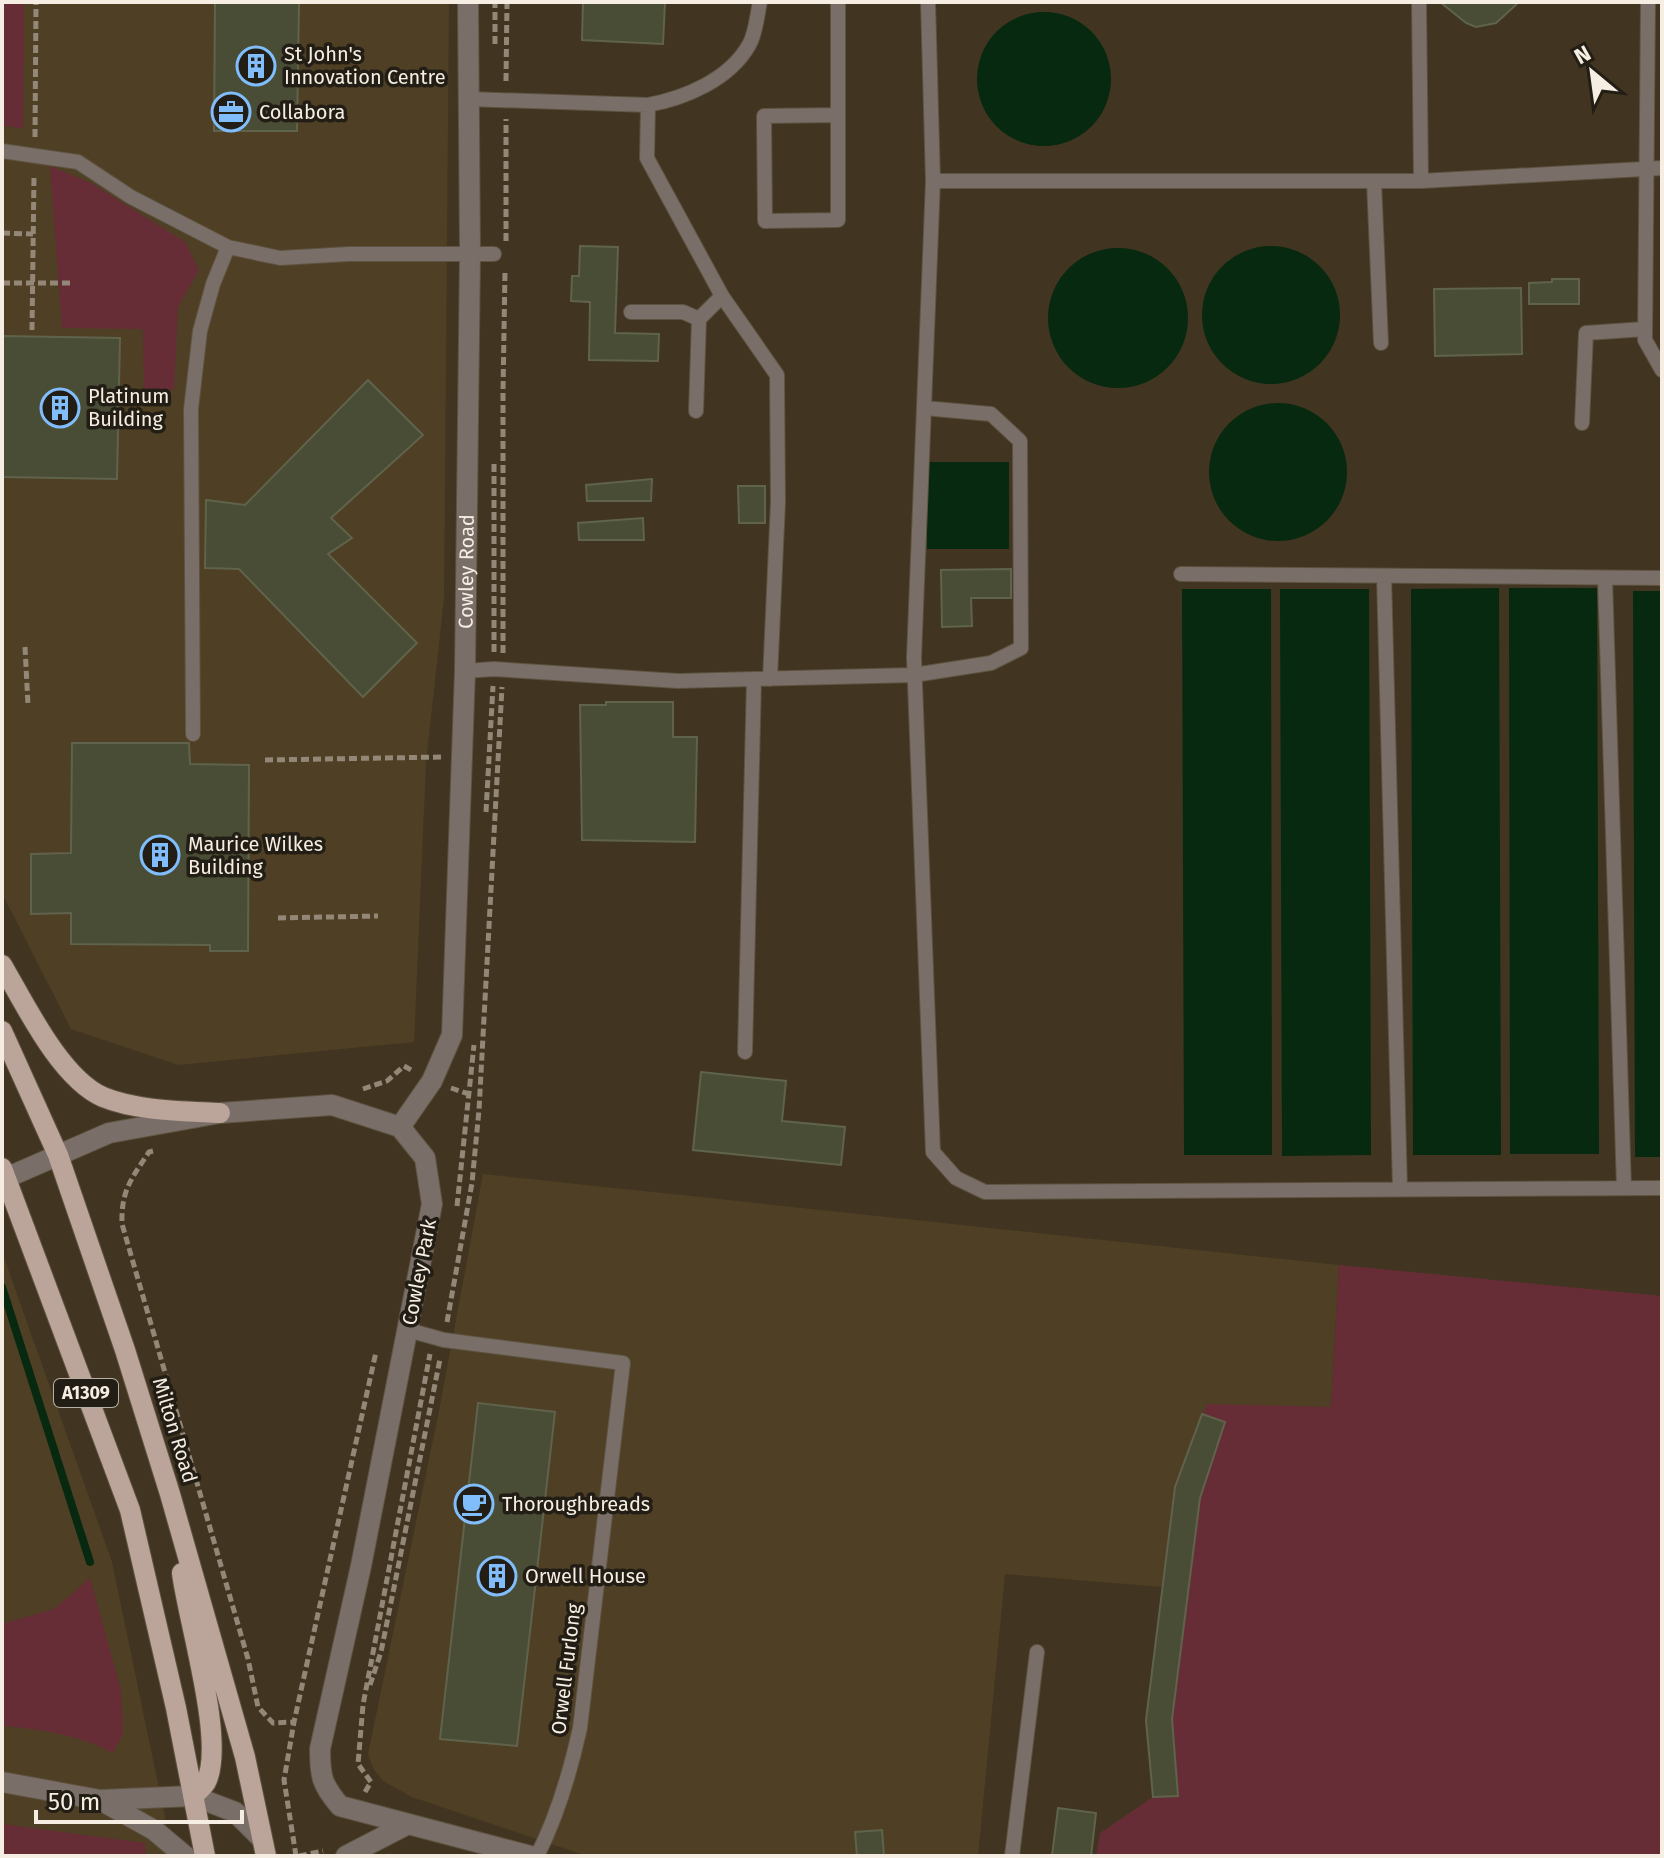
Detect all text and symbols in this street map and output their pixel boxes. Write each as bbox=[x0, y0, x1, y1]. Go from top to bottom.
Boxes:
north arrow bbox=[1552, 32, 1632, 112]
text: N bbox=[1570, 40, 1595, 70]
place label: St John's Innovation Centre bbox=[284, 42, 446, 89]
building icon: St John's Innovation Centre bbox=[235, 45, 277, 87]
office icon: Collabora bbox=[210, 91, 252, 133]
place label: Collabora bbox=[259, 100, 345, 124]
place label: Platinum Building bbox=[88, 384, 169, 431]
building icon: Platinum Building bbox=[39, 387, 81, 429]
street label: Cowley Road bbox=[454, 514, 479, 629]
place label: Maurice Wilkes Building bbox=[188, 832, 323, 879]
building icon: Maurice Wilkes Building bbox=[139, 834, 181, 876]
street label: Cowley Park bbox=[397, 1216, 441, 1327]
street label: Milton Road bbox=[148, 1374, 202, 1486]
road number: A1309 bbox=[54, 1379, 118, 1407]
cafe icon: Thoroughbreads bbox=[453, 1483, 495, 1525]
place label: Thoroughbreads bbox=[502, 1492, 650, 1516]
building icon: Orwell House bbox=[476, 1555, 518, 1597]
place label: Orwell House bbox=[525, 1564, 646, 1588]
street label: Orwell Furlong bbox=[546, 1602, 586, 1736]
scale bar bbox=[36, 1774, 242, 1824]
text: 50 m bbox=[48, 1788, 100, 1816]

